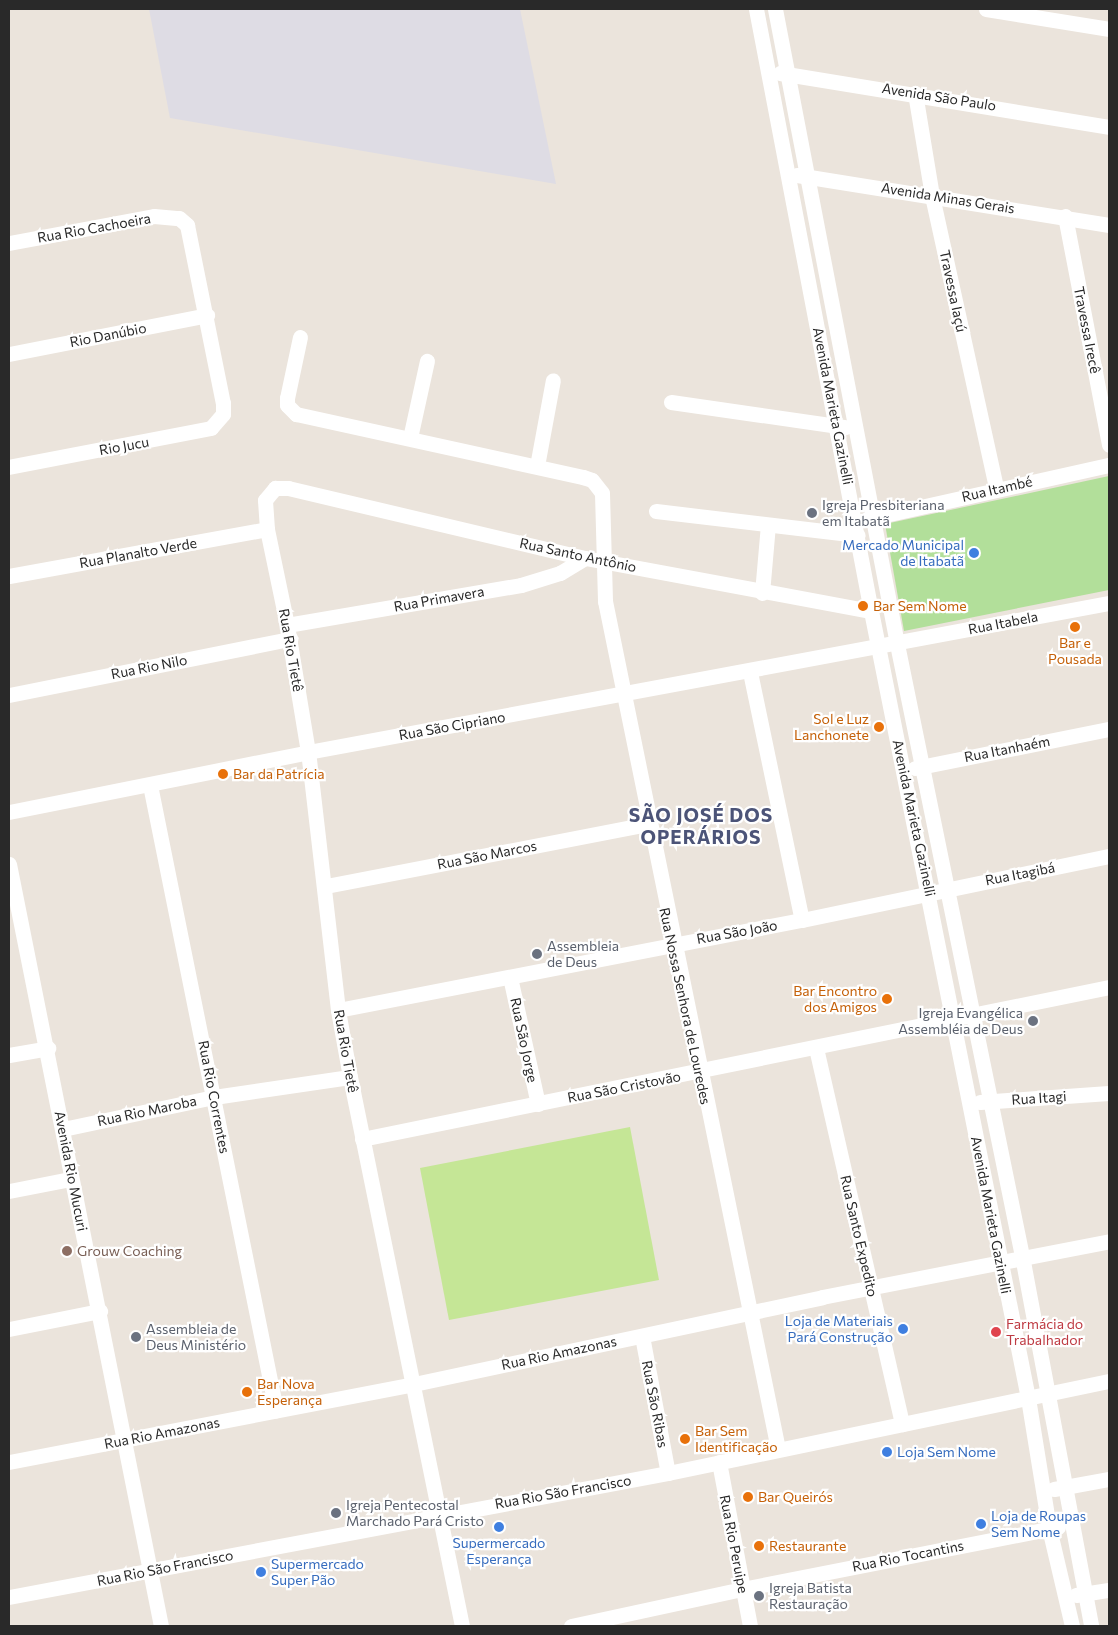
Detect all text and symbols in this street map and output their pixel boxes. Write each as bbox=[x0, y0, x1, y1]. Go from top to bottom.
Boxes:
street label: Avenida São Paulo bbox=[881, 80, 997, 114]
street label: Avenida Minas Gerais bbox=[880, 179, 1016, 217]
street label: Rua Rio Cachoeira bbox=[36, 210, 152, 246]
street label: Travessa Iaçú bbox=[936, 248, 970, 334]
street label: Travessa Irecê bbox=[1070, 285, 1104, 375]
street label: Rio Danúbio bbox=[68, 319, 148, 351]
street label: Avenida Marieta Gazinelli bbox=[809, 326, 857, 486]
street label: Rio Jucu bbox=[98, 433, 150, 459]
street label: Rua Itambé bbox=[960, 473, 1034, 505]
place label: Igreja Presbiteriana em Itabatã bbox=[822, 497, 944, 530]
marker: Igreja Presbiteriana em Itabatã bbox=[806, 507, 818, 519]
street label: Rua Planalto Verde bbox=[78, 534, 198, 572]
street label: Rua Santo Antônio bbox=[518, 534, 638, 576]
place label: Mercado Municipal de Itabatã bbox=[842, 537, 964, 570]
marker: Mercado Municipal de Itabatã bbox=[968, 547, 980, 559]
street label: Rua Primavera bbox=[392, 583, 486, 615]
place label: Bar Sem Nome bbox=[873, 598, 967, 614]
marker: Bar Sem Nome bbox=[857, 600, 869, 612]
street label: Rua Rio Tietê bbox=[275, 607, 307, 693]
street label: Rua Itabela bbox=[967, 608, 1039, 638]
marker: Bar e Pousada bbox=[1069, 621, 1081, 633]
place label: Bar e Pousada bbox=[1048, 635, 1102, 668]
street label: Rua Rio Nilo bbox=[109, 651, 189, 683]
street label: Rua São Cipriano bbox=[397, 708, 507, 744]
place label: Sol e Luz Lanchonete bbox=[794, 711, 869, 744]
marker: Sol e Luz Lanchonete bbox=[873, 721, 885, 733]
street label: Rua Itanhaém bbox=[963, 732, 1051, 766]
street label: Avenida Marieta Gazinelli bbox=[889, 738, 939, 898]
place label: Bar da Patrícia bbox=[233, 766, 325, 782]
marker: Bar da Patrícia bbox=[217, 768, 229, 780]
district label: SÃO JOSÉ DOS OPERÁRIOS bbox=[627, 804, 775, 848]
street label: Rua São Marcos bbox=[436, 837, 538, 873]
street label: Rua Itagibá bbox=[984, 859, 1056, 889]
street label: Rua Nossa Senhora de Louredes bbox=[656, 906, 714, 1106]
street label: Rua São João bbox=[695, 917, 779, 947]
place label: Assembleia de Deus bbox=[547, 938, 619, 970]
marker: Assembleia de Deus bbox=[531, 948, 543, 960]
place label: Bar Encontro dos Amigos bbox=[793, 983, 877, 1016]
marker: Bar Encontro dos Amigos bbox=[881, 993, 893, 1005]
street label: Rua São Jorge bbox=[507, 996, 541, 1084]
place label: Igreja Evangélica Assembléia de Deus bbox=[898, 1005, 1023, 1038]
street label: Rua Rio Tietê bbox=[330, 1008, 362, 1094]
marker: Igreja Evangélica Assembléia de Deus bbox=[1027, 1015, 1039, 1027]
street label: Rua Rio Correntes bbox=[195, 1039, 233, 1155]
street label: Rua São Cristovão bbox=[566, 1068, 682, 1106]
street label: Rua Itagi bbox=[1011, 1088, 1067, 1108]
street label: Rua Rio Maroba bbox=[96, 1092, 198, 1130]
street label: Avenida Rio Mucuri bbox=[51, 1109, 91, 1233]
street label: Avenida Marieta Gazinelli bbox=[967, 1135, 1015, 1295]
street label: Rua Santo Expedito bbox=[837, 1173, 881, 1299]
place label: Grouw Coaching bbox=[77, 1243, 182, 1259]
marker: Grouw Coaching bbox=[61, 1245, 73, 1257]
place label: Loja de Materiais Pará Construção bbox=[785, 1313, 893, 1345]
place label: Farmácia do Trabalhador bbox=[1006, 1316, 1083, 1348]
place label: Assembleia de Deus Ministério bbox=[146, 1321, 246, 1354]
marker: Loja de Materiais Pará Construção bbox=[897, 1323, 909, 1335]
marker: Farmácia do Trabalhador bbox=[990, 1326, 1002, 1338]
marker: Assembleia de Deus Ministério bbox=[130, 1331, 142, 1343]
street label: Rua Rio Amazonas bbox=[500, 1333, 618, 1373]
street label: Rua São Ribas bbox=[638, 1359, 672, 1449]
place label: Bar Nova Esperança bbox=[257, 1376, 322, 1408]
marker: Bar Nova Esperança bbox=[241, 1386, 253, 1398]
street label: Rua Rio Amazonas bbox=[103, 1414, 221, 1452]
place label: Bar Sem Identificação bbox=[695, 1423, 778, 1455]
marker: Bar Sem Identificação bbox=[679, 1433, 691, 1445]
place label: Loja Sem Nome bbox=[897, 1444, 996, 1460]
marker: Loja Sem Nome bbox=[881, 1446, 893, 1458]
street label: Rua Rio São Francisco bbox=[493, 1472, 633, 1512]
place label: Bar Queirós bbox=[758, 1489, 833, 1505]
marker: Bar Queirós bbox=[742, 1491, 754, 1503]
street label: Rua Rio Peruipe bbox=[716, 1493, 752, 1595]
place label: Igreja Pentecostal Marchado Pará Cristo bbox=[346, 1497, 484, 1530]
marker: Igreja Pentecostal Marchado Pará Cristo bbox=[330, 1507, 342, 1519]
place label: Loja de Roupas Sem Nome bbox=[991, 1508, 1086, 1540]
marker: Loja de Roupas Sem Nome bbox=[975, 1518, 987, 1530]
marker: Supermercado Esperança bbox=[493, 1521, 505, 1533]
place label: Supermercado Esperança bbox=[453, 1535, 545, 1568]
street label: Rua Rio Tocantins bbox=[851, 1537, 965, 1575]
place label: Restaurante bbox=[769, 1538, 846, 1554]
marker: Restaurante bbox=[753, 1540, 765, 1552]
street label: Rua Rio São Francisco bbox=[95, 1547, 235, 1589]
place label: Supermercado Super Pão bbox=[271, 1556, 364, 1588]
marker: Supermercado Super Pão bbox=[255, 1566, 267, 1578]
place label: Igreja Batista Restauração bbox=[769, 1580, 852, 1612]
marker: Igreja Batista Restauração bbox=[753, 1590, 765, 1602]

